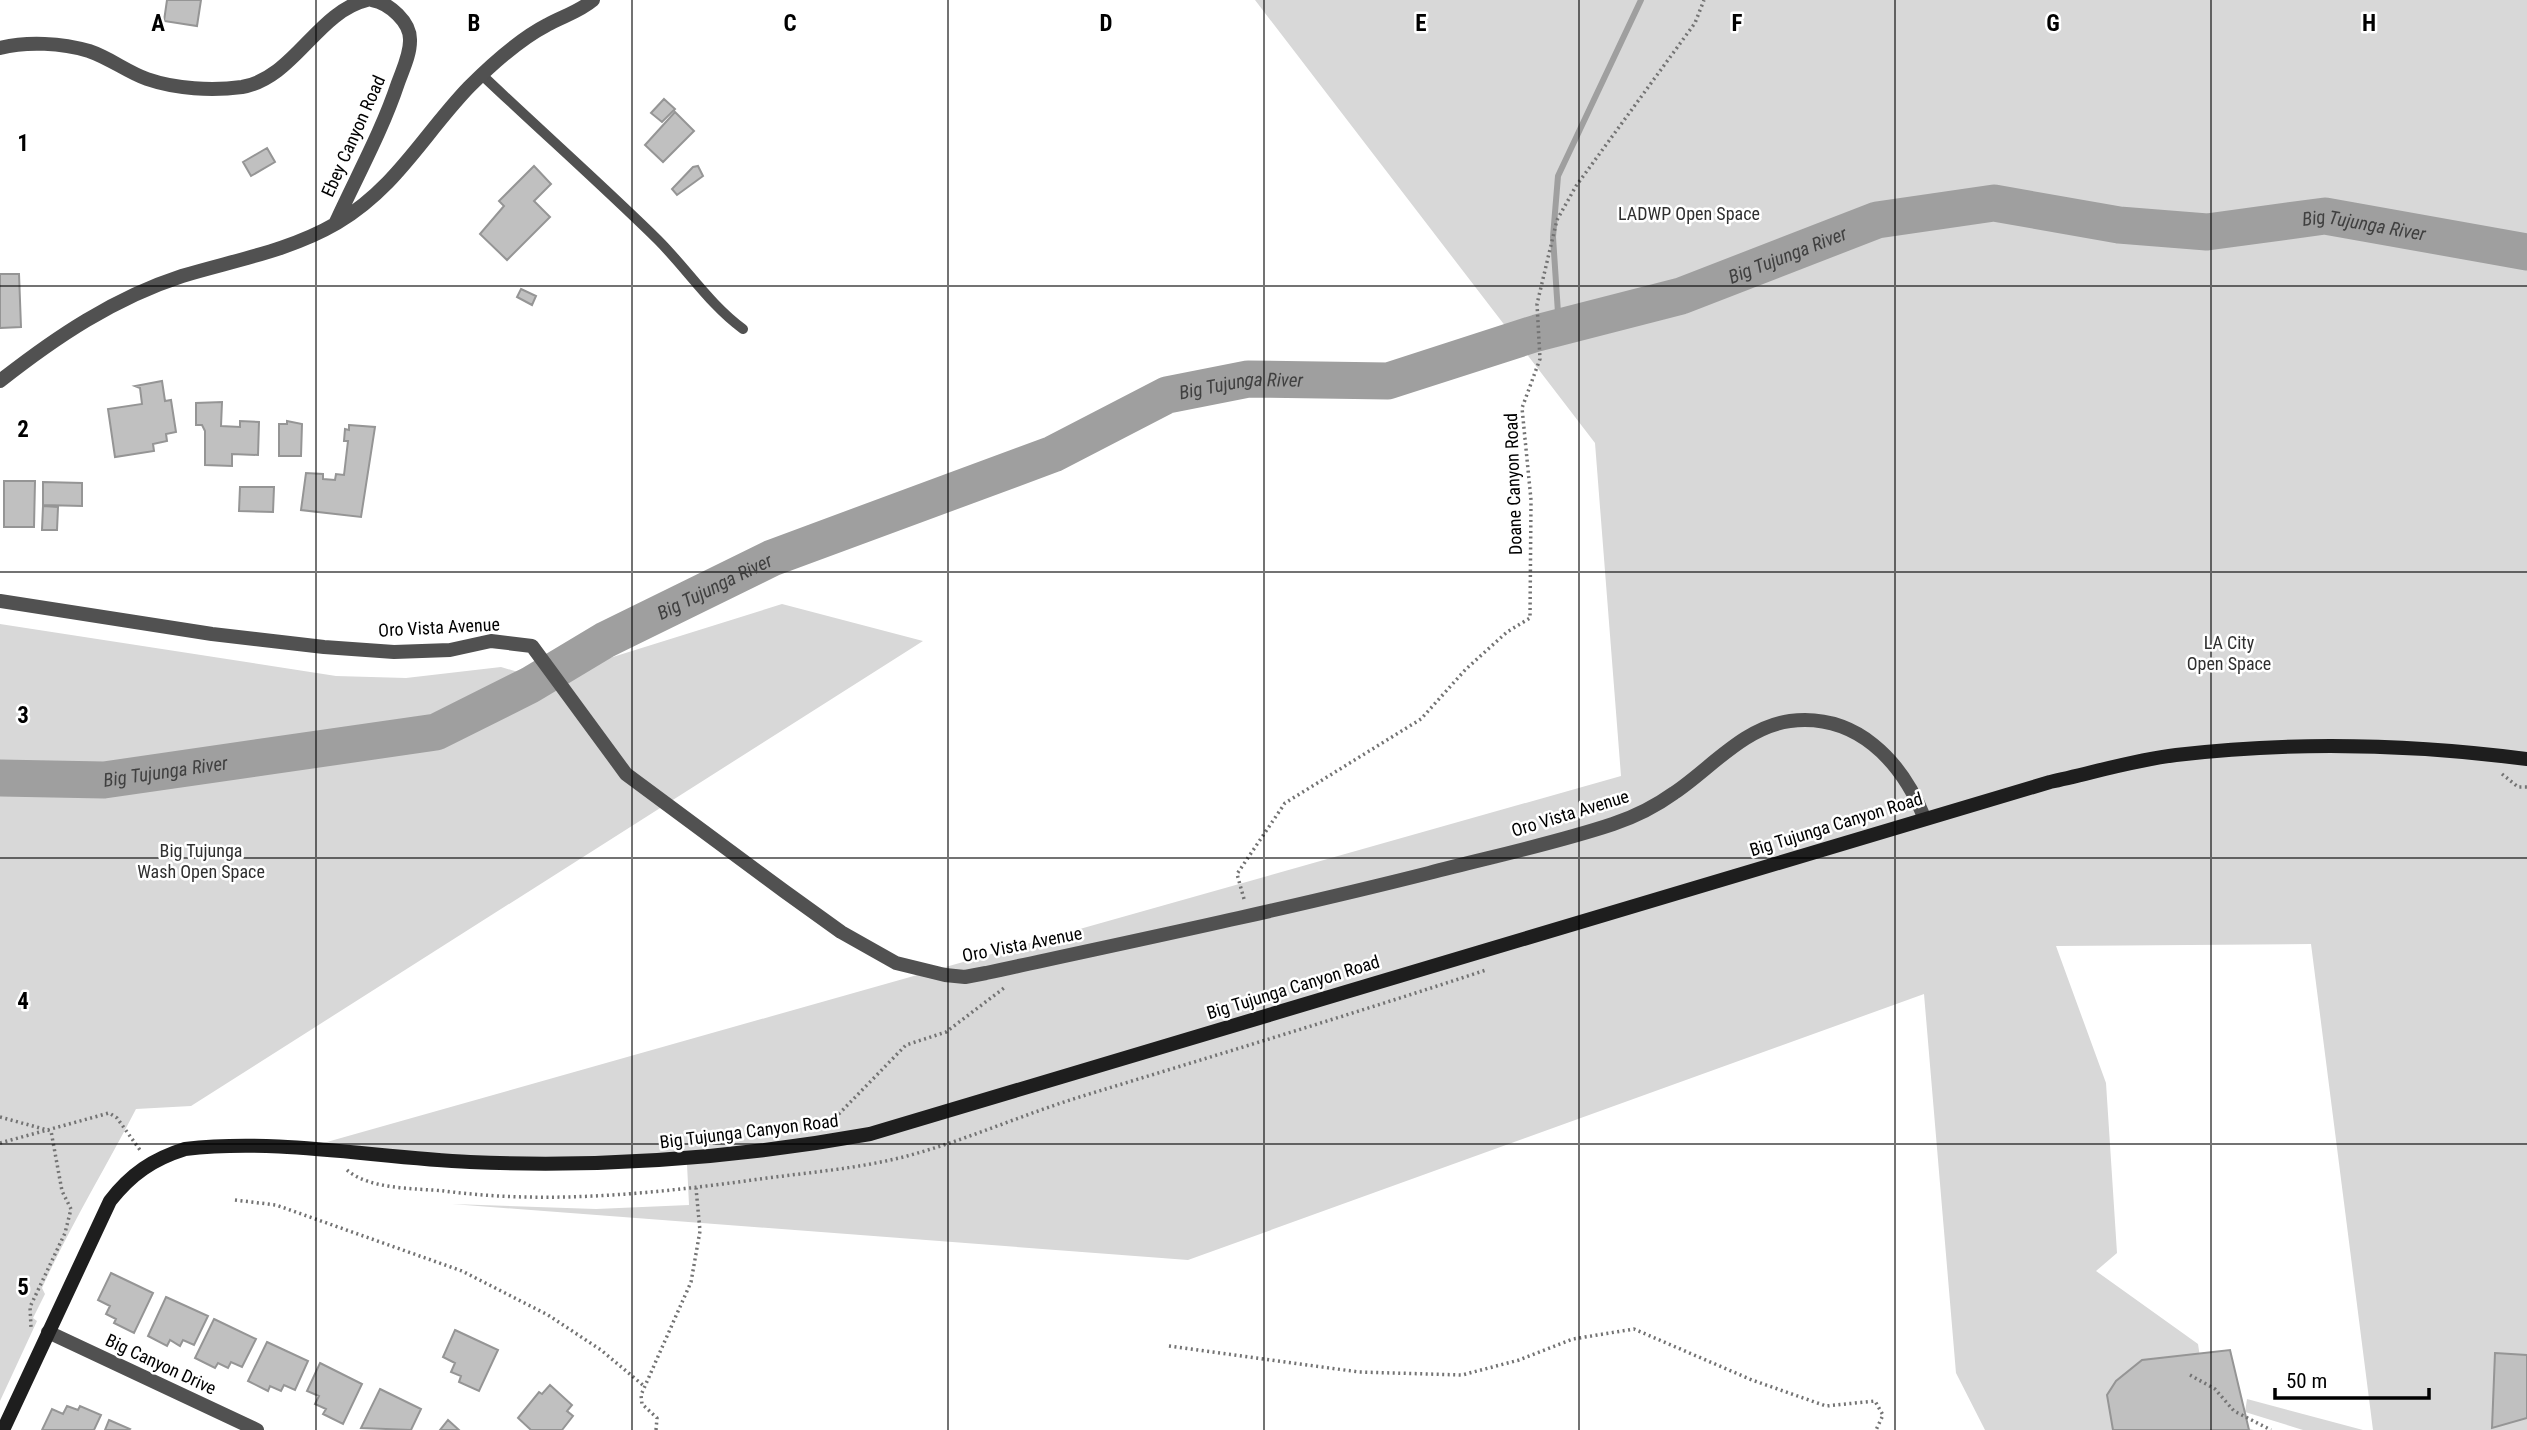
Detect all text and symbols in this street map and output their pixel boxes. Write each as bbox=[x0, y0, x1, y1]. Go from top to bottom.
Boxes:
text: A bbox=[151, 10, 165, 37]
text: B bbox=[468, 10, 480, 37]
text: C bbox=[783, 10, 797, 37]
text: D bbox=[1100, 10, 1113, 37]
text: E bbox=[1415, 10, 1427, 37]
text: F bbox=[1732, 10, 1743, 37]
text: G bbox=[2046, 10, 2060, 37]
text: H bbox=[2362, 10, 2376, 37]
street label: Ebey Canyon Road bbox=[317, 72, 389, 200]
text: 1 bbox=[17, 130, 29, 157]
park label: LADWP Open Space bbox=[1618, 203, 1760, 224]
water label: Big Tujunga River bbox=[2300, 205, 2428, 245]
water label: Big Tujunga River bbox=[1725, 221, 1850, 288]
water label: Big Tujunga River bbox=[1177, 367, 1304, 404]
street label: Doane Canyon Road bbox=[1500, 413, 1526, 555]
text: 2 bbox=[17, 416, 29, 443]
water label: Big Tujunga River bbox=[653, 548, 776, 624]
street label: Oro Vista Avenue bbox=[378, 613, 500, 641]
park label: LA City Open Space bbox=[2187, 632, 2271, 674]
text: 3 bbox=[17, 702, 29, 729]
water label: Big Tujunga River bbox=[102, 751, 229, 791]
street label: Oro Vista Avenue bbox=[1509, 785, 1631, 841]
street label: Big Tujunga Canyon Road bbox=[1747, 788, 1925, 860]
park label: Big Tujunga Wash Open Space bbox=[137, 840, 265, 882]
street label: Oro Vista Avenue bbox=[960, 922, 1084, 966]
street label: Big Tujunga Canyon Road bbox=[1204, 951, 1382, 1023]
text: 4 bbox=[17, 988, 29, 1015]
street label: Big Tujunga Canyon Road bbox=[658, 1110, 840, 1152]
text: 5 bbox=[17, 1274, 29, 1301]
street label: Big Canyon Drive bbox=[102, 1329, 220, 1399]
scale bar bbox=[2275, 1356, 2429, 1400]
text: 50 m bbox=[2286, 1369, 2327, 1393]

